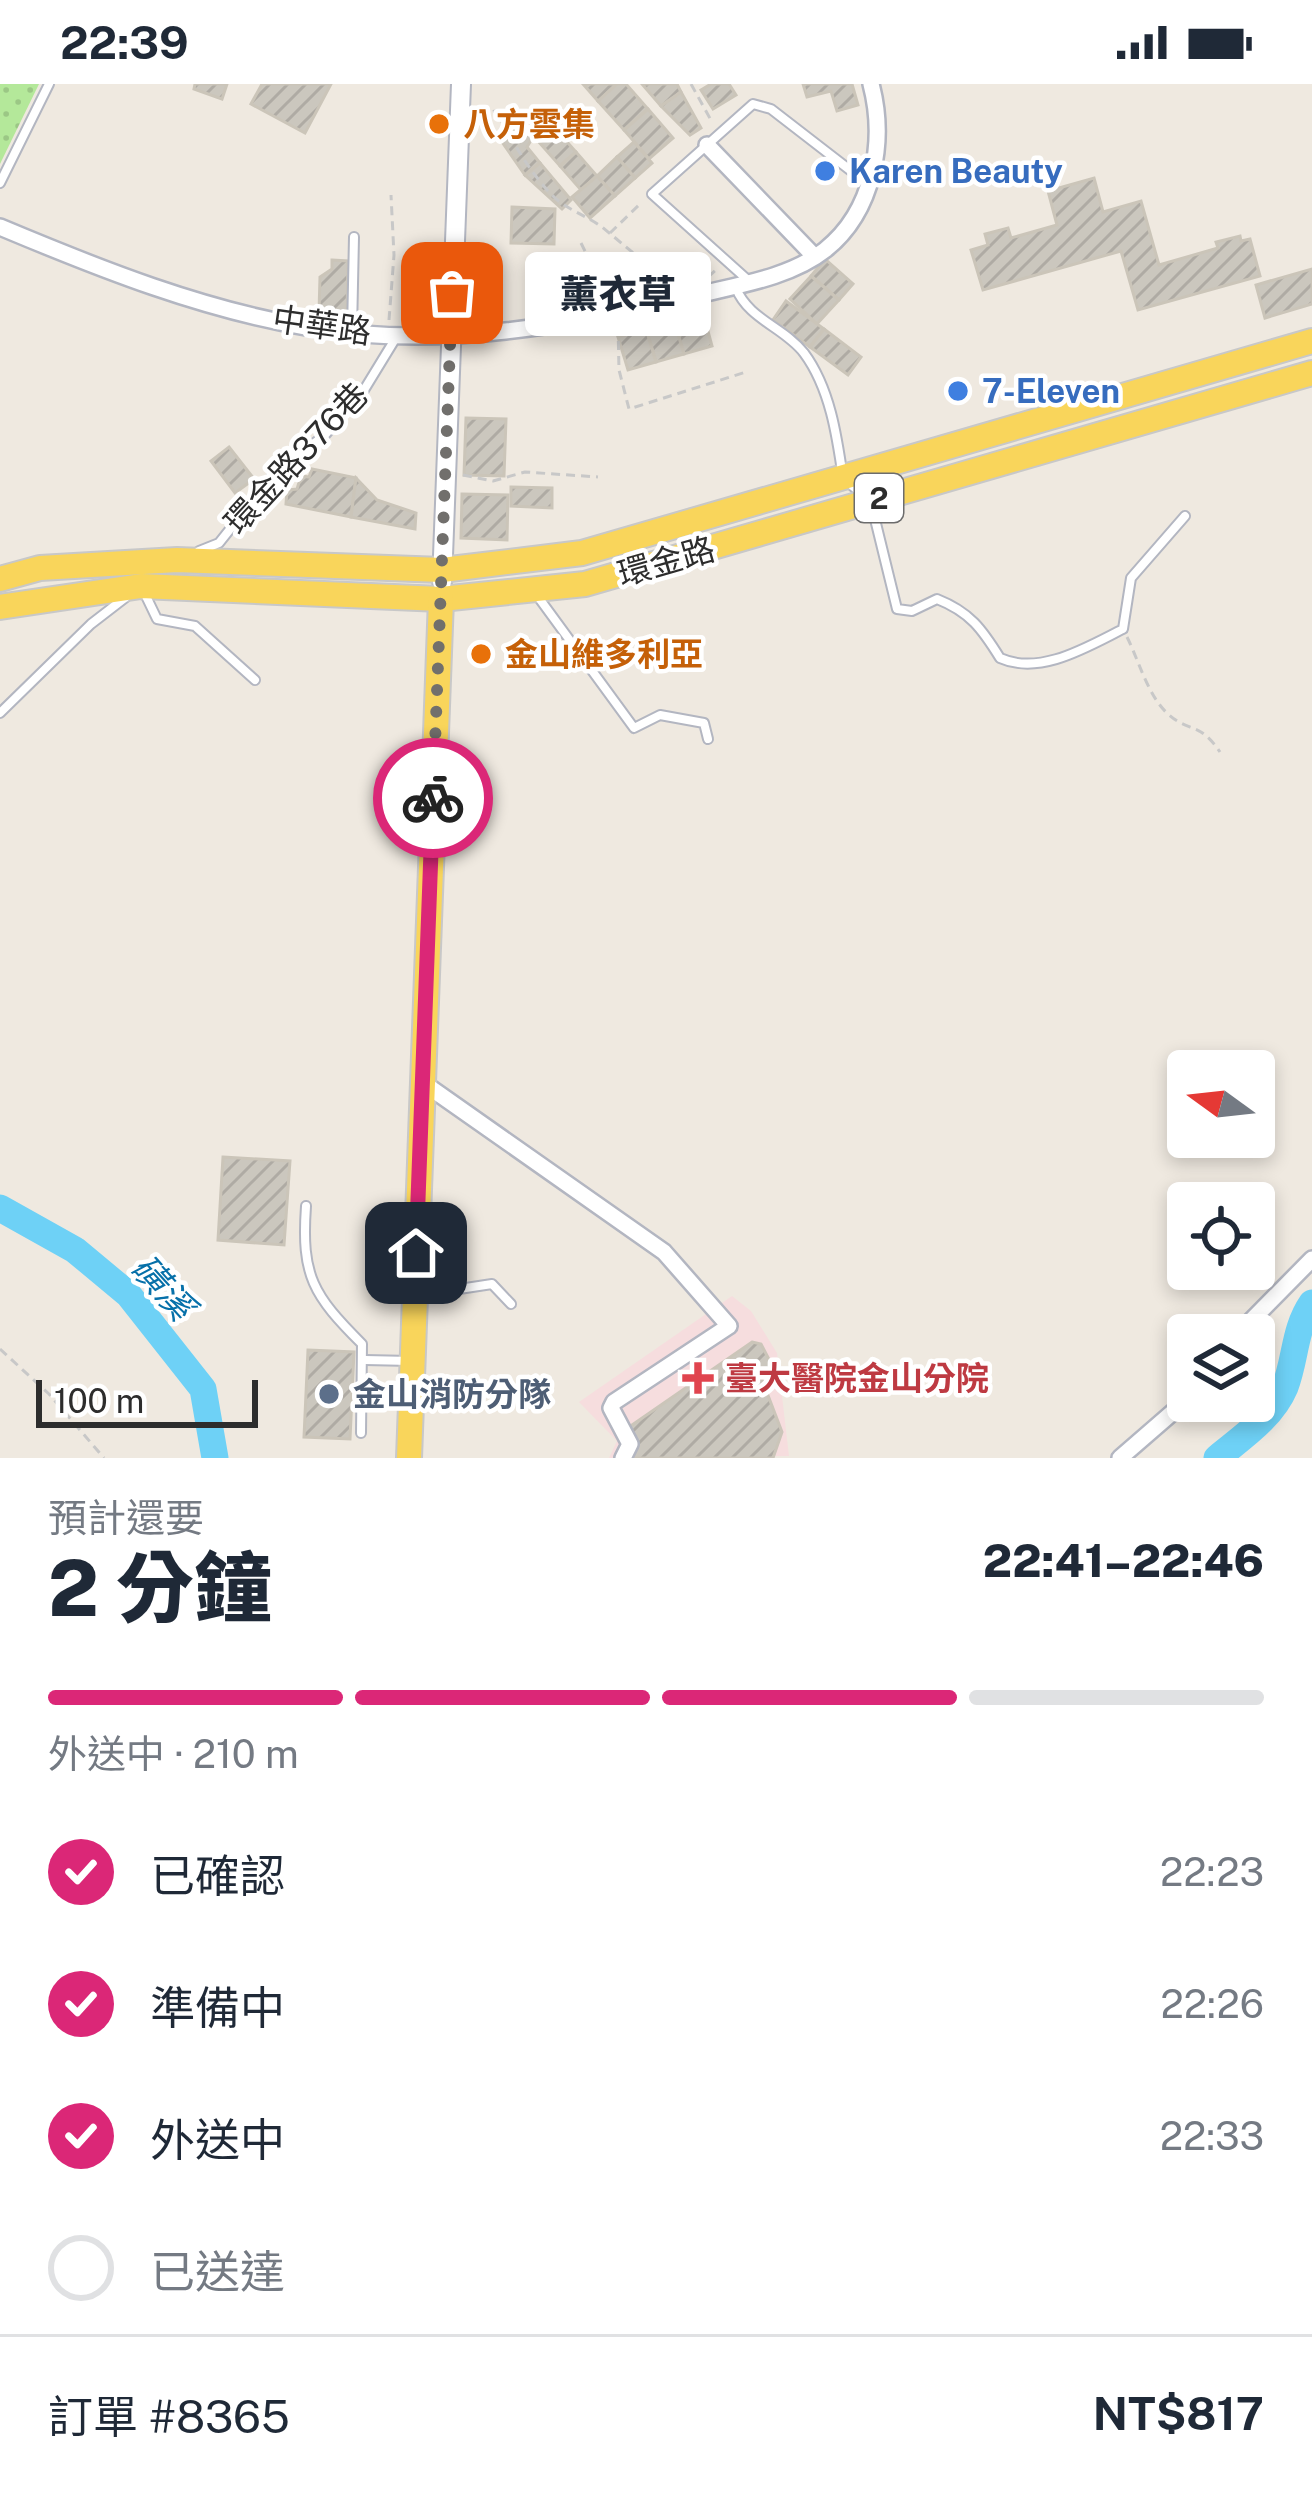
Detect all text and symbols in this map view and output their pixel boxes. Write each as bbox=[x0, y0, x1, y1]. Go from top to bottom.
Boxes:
text: 22:39 bbox=[60, 16, 189, 69]
place label: 八方雲集 bbox=[463, 105, 595, 143]
marker: 八方雲集 bbox=[426, 111, 452, 137]
place label: Karen Beauty bbox=[849, 152, 1063, 190]
marker: Karen Beauty bbox=[812, 158, 838, 184]
pin bbox=[401, 242, 503, 344]
callout: 薰衣草 bbox=[524, 251, 710, 335]
icon: bag bbox=[419, 260, 485, 326]
text: 薰衣草 bbox=[559, 271, 677, 317]
street label: 中華路 bbox=[270, 299, 374, 351]
place label: 7-Eleven bbox=[982, 372, 1120, 410]
street label: 環金路376巷 bbox=[217, 375, 375, 541]
marker: 7-Eleven bbox=[945, 378, 971, 404]
road number: 2 bbox=[855, 474, 903, 522]
street label: 環金路 bbox=[613, 529, 719, 593]
place label: 金山維多利亞 bbox=[505, 635, 703, 673]
marker: 金山維多利亞 bbox=[468, 641, 494, 667]
courier bbox=[373, 738, 493, 858]
icon: bike bbox=[400, 765, 466, 831]
north arrow bbox=[1167, 1050, 1275, 1158]
map controls bbox=[1167, 1050, 1275, 1422]
button: locate bbox=[1167, 1182, 1275, 1290]
pin bbox=[365, 1202, 467, 1304]
icon: home bbox=[383, 1220, 449, 1286]
water label: 磺溪 bbox=[123, 1246, 206, 1332]
button: layers bbox=[1167, 1314, 1275, 1422]
place label: 臺大醫院金山分院 bbox=[725, 1359, 989, 1397]
marker: 臺大醫院金山分院 bbox=[682, 1362, 714, 1394]
scale bar bbox=[36, 1374, 258, 1427]
place label: 金山消防分隊 bbox=[353, 1375, 551, 1413]
marker: 金山消防分隊 bbox=[316, 1381, 342, 1407]
text: 100 m bbox=[54, 1382, 144, 1420]
text: 預計還要 bbox=[48, 1495, 204, 1541]
text: 22:41–22:46 bbox=[983, 1534, 1264, 1587]
text: 2 分鐘 bbox=[48, 1542, 272, 1634]
text: 外送中 · 210 m bbox=[48, 1731, 299, 1777]
icon: check bbox=[48, 1839, 114, 1905]
text: 已確認 bbox=[150, 1849, 285, 1902]
text: 22:23 bbox=[1160, 1849, 1264, 1895]
icon: check bbox=[48, 1971, 114, 2037]
text: 準備中 bbox=[150, 1981, 285, 2034]
text: 22:26 bbox=[1160, 1981, 1264, 2027]
icon: check bbox=[48, 2103, 114, 2169]
text: 外送中 bbox=[150, 2113, 285, 2166]
text: 22:33 bbox=[1160, 2113, 1264, 2159]
text: 已送達 bbox=[150, 2245, 285, 2298]
text: NT$817 bbox=[1093, 2387, 1264, 2440]
text: 訂單 #8365 bbox=[48, 2390, 290, 2443]

